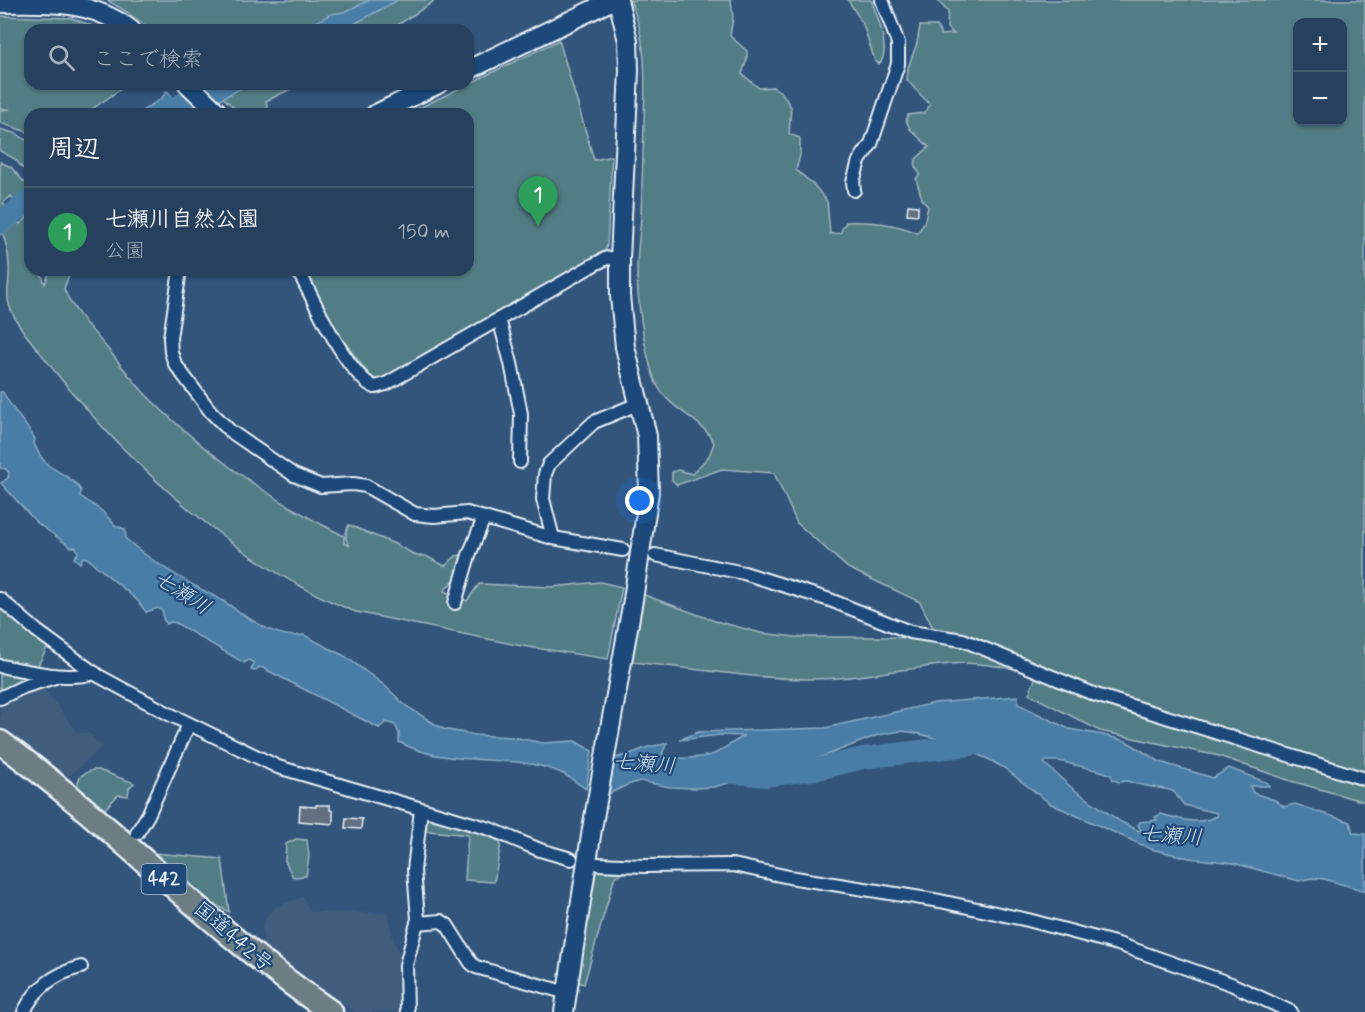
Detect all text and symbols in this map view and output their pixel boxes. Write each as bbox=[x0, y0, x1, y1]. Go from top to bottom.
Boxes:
map controls bbox=[1293, 18, 1347, 126]
button: + bbox=[1293, 18, 1347, 72]
search box bbox=[24, 24, 474, 90]
icon: search bbox=[45, 41, 78, 74]
text: ここで検索 bbox=[93, 46, 203, 74]
button: − bbox=[1293, 72, 1347, 126]
text: 周辺 bbox=[48, 133, 100, 167]
pin: 1 bbox=[518, 176, 558, 226]
text: 七瀬川自然公園 bbox=[105, 206, 259, 234]
text: 1 bbox=[63, 219, 72, 246]
text: 150 m bbox=[397, 219, 450, 246]
text: 公園 bbox=[105, 238, 145, 265]
your location bbox=[625, 486, 654, 515]
water label: 七瀬川 bbox=[148, 564, 216, 622]
water label: 七瀬川 bbox=[611, 747, 677, 781]
water label: 七瀬川 bbox=[1139, 820, 1203, 852]
road number: 442 bbox=[142, 864, 186, 894]
street label: 国道442号 bbox=[188, 896, 278, 978]

